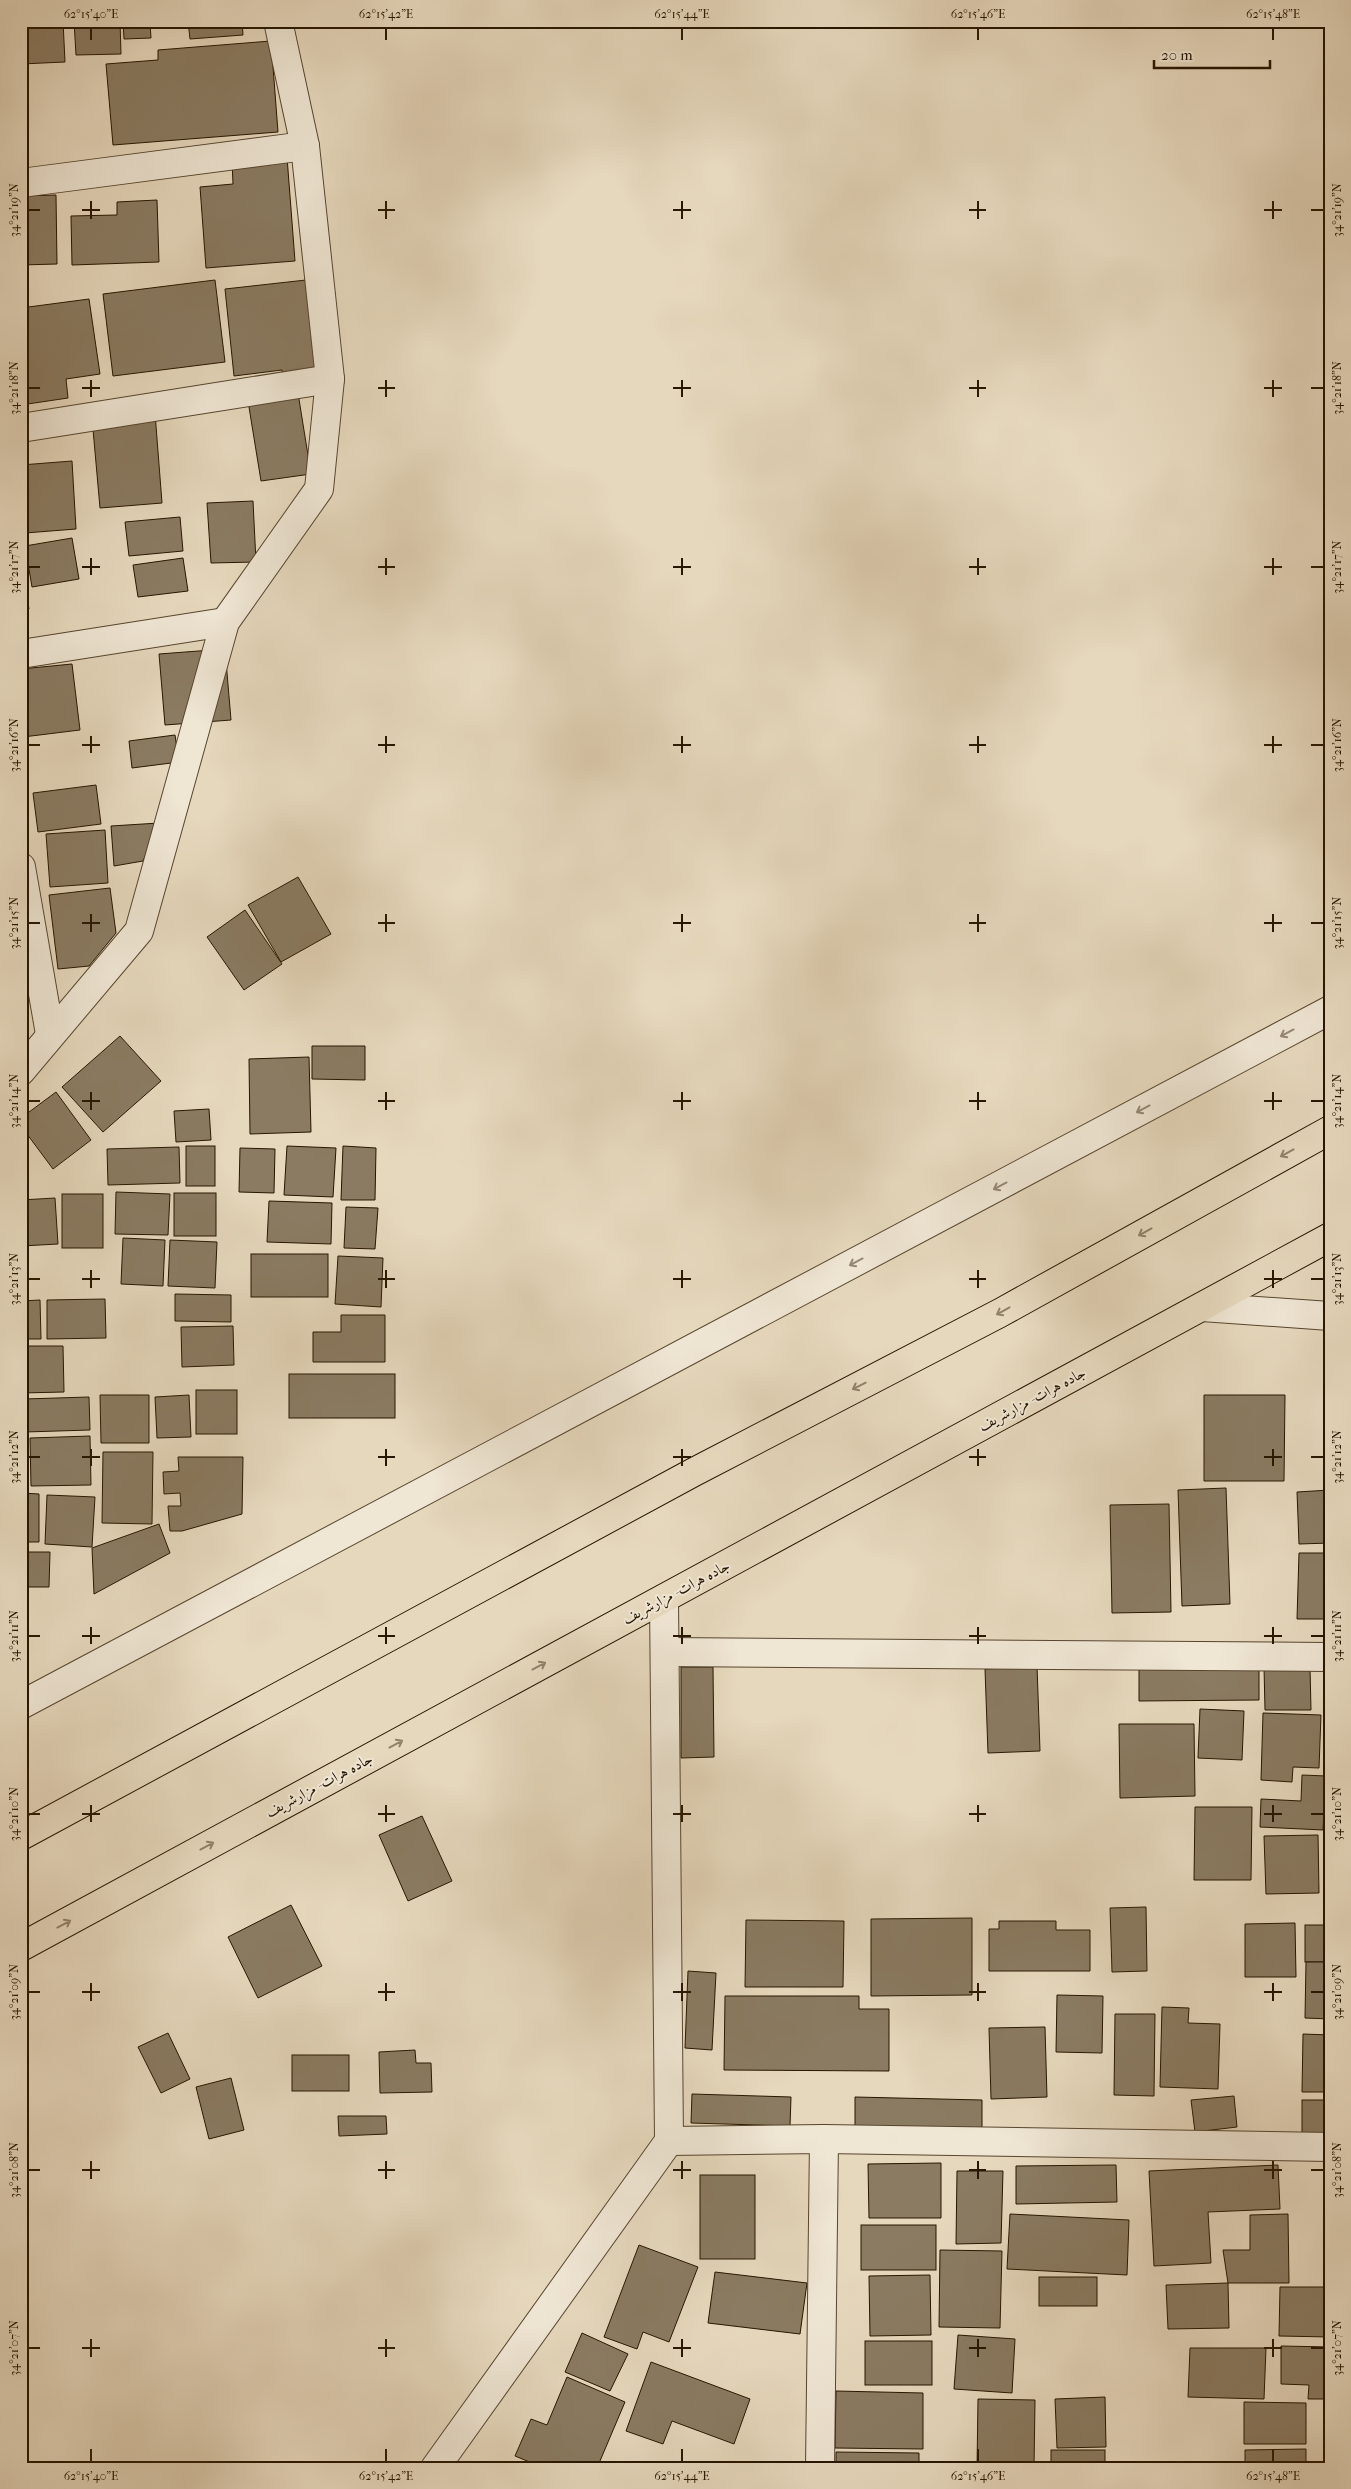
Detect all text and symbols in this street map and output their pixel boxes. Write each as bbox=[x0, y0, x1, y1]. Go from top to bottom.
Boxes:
text: 62°15'40"E bbox=[64, 7, 118, 21]
text: 62°15'42"E bbox=[359, 7, 413, 21]
text: 62°15'44"E bbox=[654, 7, 710, 21]
text: 62°15'46"E bbox=[951, 7, 1005, 21]
text: 62°15'48"E bbox=[1246, 7, 1300, 21]
scale bar bbox=[1154, 38, 1270, 70]
text: 20 m bbox=[1161, 46, 1193, 64]
text: 34°21'19"N bbox=[7, 183, 21, 237]
text: 34°21'19"N bbox=[1330, 183, 1344, 237]
text: 34°21'18"N bbox=[7, 361, 21, 415]
text: 34°21'18"N bbox=[1330, 361, 1344, 415]
text: 34°21'17"N bbox=[7, 540, 21, 594]
text: 34°21'17"N bbox=[1330, 540, 1344, 594]
text: 34°21'16"N bbox=[7, 718, 21, 772]
text: 34°21'16"N bbox=[1330, 718, 1344, 772]
text: 34°21'15"N bbox=[7, 897, 21, 949]
text: 34°21'15"N bbox=[1330, 897, 1344, 949]
one-way arrow bbox=[1279, 1028, 1294, 1038]
text: 34°21'14"N bbox=[7, 1074, 21, 1128]
text: 34°21'14"N bbox=[1330, 1074, 1344, 1128]
one-way arrow bbox=[1136, 1105, 1151, 1115]
one-way arrow bbox=[1280, 1149, 1295, 1159]
one-way arrow bbox=[993, 1181, 1007, 1191]
one-way arrow bbox=[1138, 1228, 1153, 1237]
text: 34°21'13"N bbox=[7, 1253, 21, 1305]
text: 34°21'13"N bbox=[1330, 1253, 1344, 1305]
one-way arrow bbox=[849, 1258, 864, 1267]
one-way arrow bbox=[996, 1307, 1011, 1316]
street label: جاده هرات- مزارشریف bbox=[975, 1363, 1090, 1437]
one-way arrow bbox=[852, 1382, 867, 1391]
text: 34°21'12"N bbox=[7, 1430, 21, 1484]
text: 34°21'12"N bbox=[1330, 1430, 1344, 1484]
street label: جاده هرات- مزارشریف bbox=[619, 1556, 734, 1630]
text: 34°21'11"N bbox=[7, 1610, 21, 1662]
text: 34°21'11"N bbox=[1330, 1610, 1344, 1662]
one-way arrow bbox=[531, 1661, 546, 1670]
one-way arrow bbox=[388, 1739, 403, 1748]
street label: جاده هرات- مزارشریف bbox=[262, 1749, 377, 1823]
text: 34°21'10"N bbox=[7, 1787, 21, 1841]
text: 34°21'10"N bbox=[1330, 1787, 1344, 1841]
one-way arrow bbox=[199, 1841, 214, 1850]
one-way arrow bbox=[56, 1918, 71, 1928]
text: 34°21'09"N bbox=[7, 1964, 21, 2020]
text: 34°21'09"N bbox=[1330, 1964, 1344, 2020]
text: 34°21'08"N bbox=[7, 2142, 21, 2198]
text: 34°21'08"N bbox=[1330, 2142, 1344, 2198]
text: 34°21'07"N bbox=[7, 2320, 21, 2376]
text: 34°21'07"N bbox=[1330, 2320, 1344, 2376]
text: 62°15'40"E bbox=[64, 2469, 118, 2483]
text: 62°15'42"E bbox=[359, 2469, 413, 2483]
text: 62°15'44"E bbox=[654, 2469, 710, 2483]
text: 62°15'46"E bbox=[951, 2469, 1005, 2483]
text: 62°15'48"E bbox=[1246, 2469, 1300, 2483]

